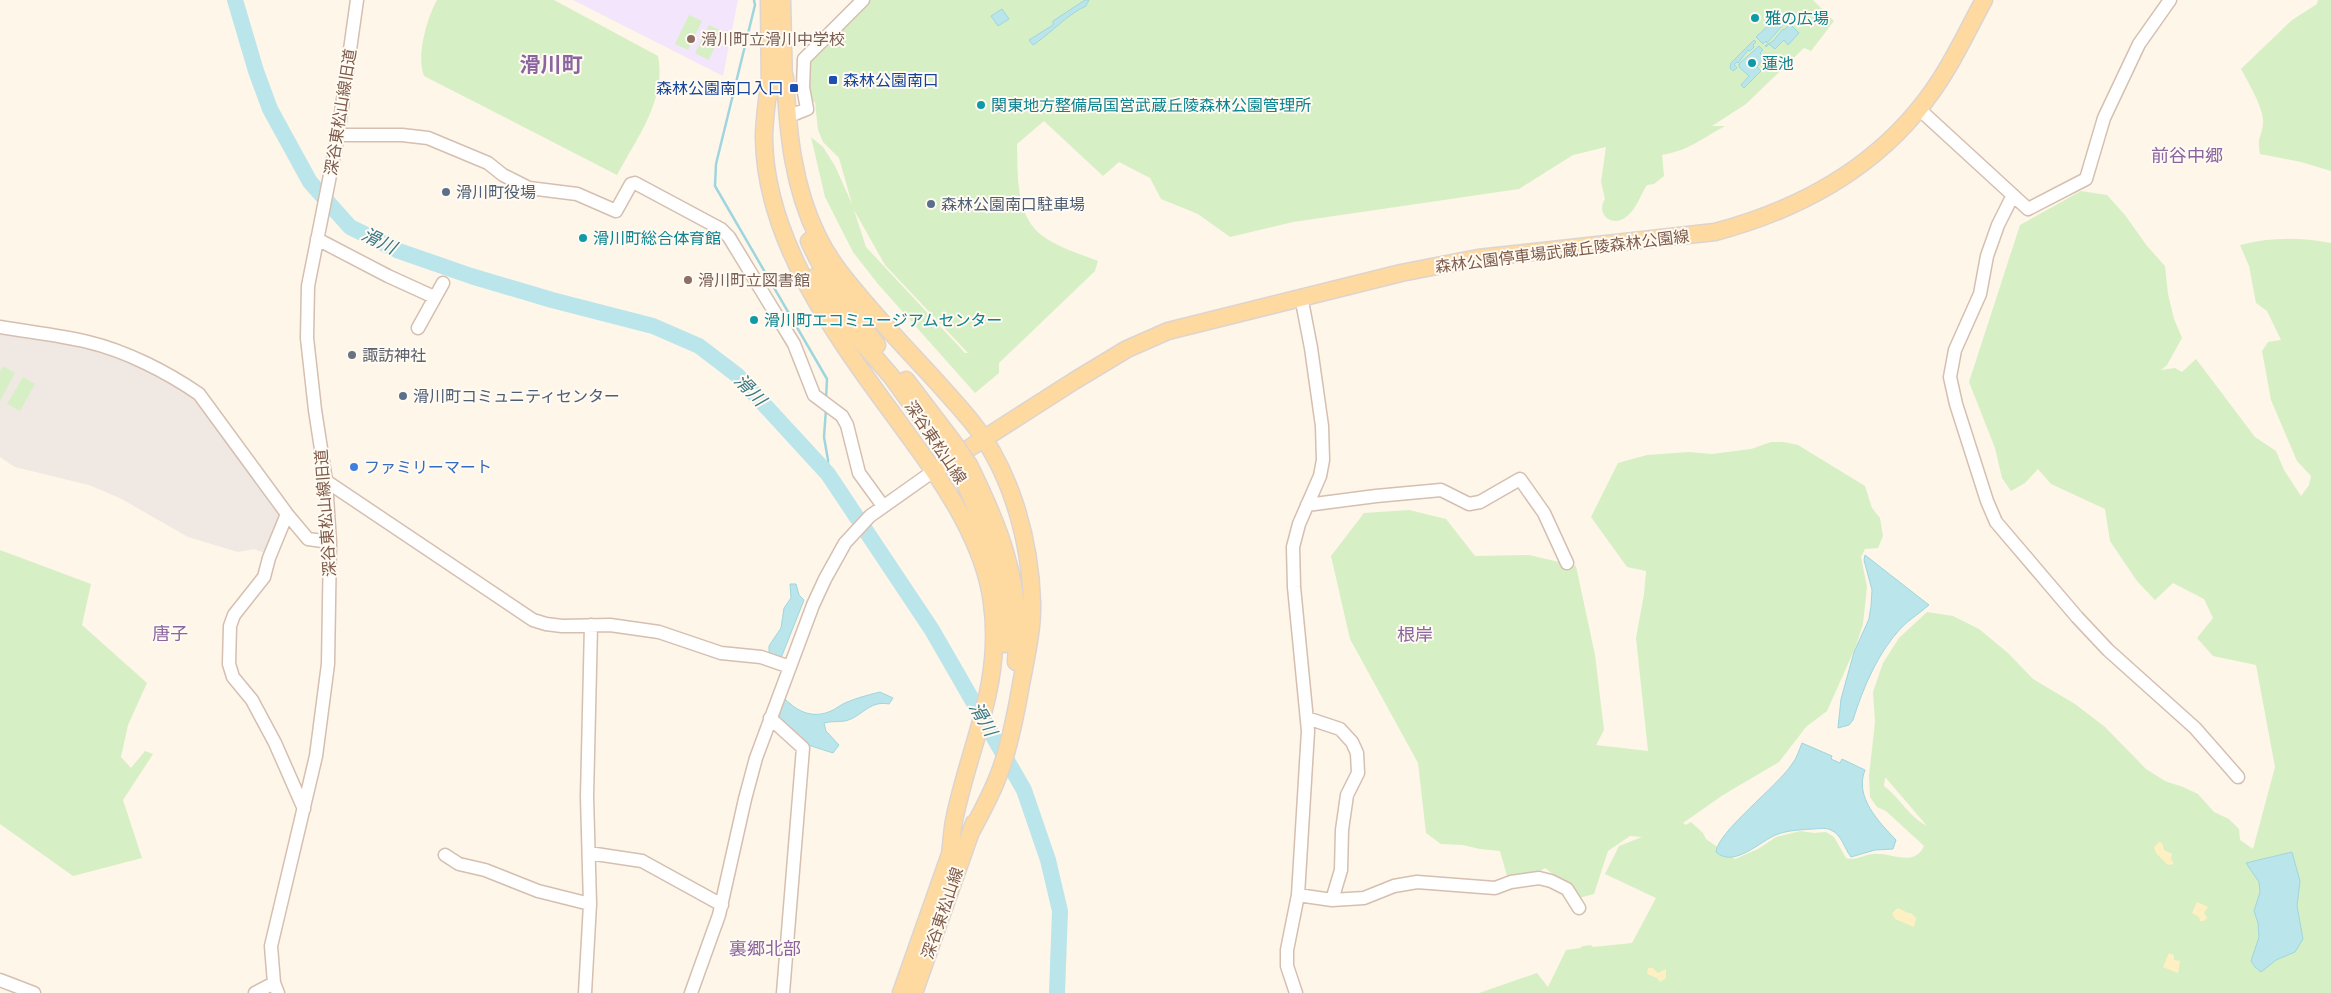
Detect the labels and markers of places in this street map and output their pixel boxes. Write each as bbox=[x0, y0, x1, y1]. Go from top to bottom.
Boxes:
place label: 雅の広場 bbox=[1765, 8, 1829, 30]
marker: 雅の広場 bbox=[1749, 12, 1761, 24]
place label: 滑川町立滑川中学校 bbox=[701, 29, 845, 51]
marker: 滑川町立滑川中学校 bbox=[685, 33, 697, 45]
place label: 蓮池 bbox=[1762, 53, 1794, 75]
marker: 蓮池 bbox=[1746, 57, 1758, 69]
place label: 森林公園南口 bbox=[843, 70, 939, 92]
marker: 森林公園南口 bbox=[827, 74, 839, 86]
place label: 森林公園南口入口 bbox=[656, 78, 784, 100]
marker: 森林公園南口入口 bbox=[788, 82, 800, 94]
place label: 関東地方整備局国営武蔵丘陵森林公園管理所 bbox=[991, 95, 1311, 117]
marker: 関東地方整備局国営武蔵丘陵森林公園管理所 bbox=[975, 99, 987, 111]
place label: 滑川町役場 bbox=[456, 182, 536, 204]
marker: 滑川町役場 bbox=[440, 186, 452, 198]
place label: 森林公園南口駐車場 bbox=[941, 194, 1085, 216]
marker: 森林公園南口駐車場 bbox=[925, 198, 937, 210]
place label: 滑川町総合体育館 bbox=[593, 228, 721, 250]
marker: 滑川町総合体育館 bbox=[577, 232, 589, 244]
place label: 滑川町立図書館 bbox=[698, 270, 810, 292]
marker: 滑川町立図書館 bbox=[682, 274, 694, 286]
place label: 滑川町エコミュージアムセンター bbox=[764, 310, 1003, 332]
marker: 滑川町エコミュージアムセンター bbox=[748, 314, 760, 326]
place label: 諏訪神社 bbox=[362, 345, 426, 367]
marker: 諏訪神社 bbox=[346, 349, 358, 361]
place label: 滑川町コミュニティセンター bbox=[413, 386, 620, 408]
marker: 滑川町コミュニティセンター bbox=[397, 390, 409, 402]
place label: ファミリーマート bbox=[364, 457, 492, 479]
marker: ファミリーマート bbox=[348, 461, 360, 473]

